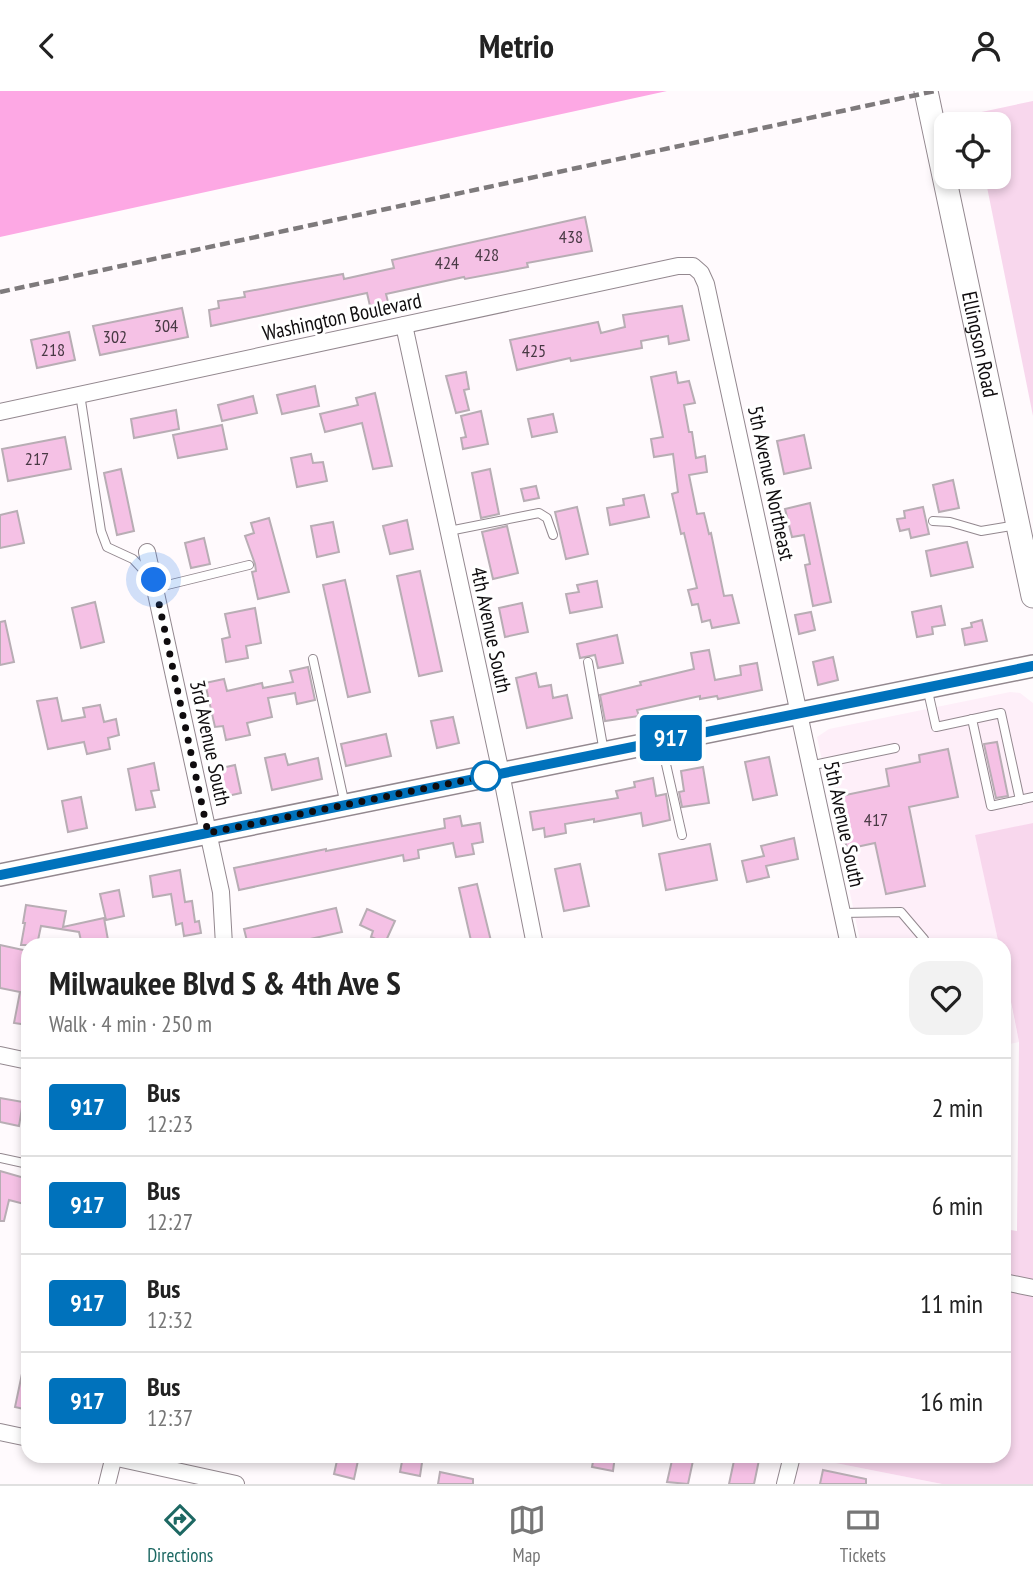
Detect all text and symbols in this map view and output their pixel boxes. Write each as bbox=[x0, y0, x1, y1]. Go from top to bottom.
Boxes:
text: Metrio bbox=[479, 25, 554, 67]
icon: back bbox=[28, 27, 66, 65]
icon: person bbox=[967, 27, 1005, 65]
map controls bbox=[934, 112, 1011, 189]
button: locate bbox=[934, 112, 1011, 189]
house number: 438 bbox=[559, 225, 583, 248]
house number: 428 bbox=[475, 243, 499, 266]
house number: 424 bbox=[435, 251, 459, 274]
street label: Washington Boulevard bbox=[260, 286, 424, 347]
street label: Ellingson Road bbox=[956, 289, 1005, 400]
house number: 304 bbox=[154, 314, 178, 337]
house number: 302 bbox=[103, 325, 127, 348]
house number: 218 bbox=[41, 338, 65, 361]
house number: 425 bbox=[522, 339, 546, 362]
street label: 5th Avenue Northeast bbox=[742, 403, 801, 563]
house number: 217 bbox=[25, 447, 49, 470]
your location bbox=[136, 562, 171, 597]
street label: 4th Avenue South bbox=[465, 564, 518, 695]
street label: 3rd Avenue South bbox=[184, 678, 237, 808]
line badge: 917 bbox=[631, 715, 711, 761]
text: 917 bbox=[654, 722, 688, 753]
street label: 5th Avenue South bbox=[818, 758, 871, 889]
unlabelled marker bbox=[471, 761, 501, 791]
house number: 417 bbox=[864, 808, 888, 831]
text: Milwaukee Blvd S & 4th Ave S bbox=[49, 961, 401, 1004]
button: heart bbox=[909, 961, 983, 1035]
text: Walk · 4 min · 250 m bbox=[49, 1009, 212, 1038]
text: Bus bbox=[147, 1076, 180, 1109]
text: 917 bbox=[70, 1091, 105, 1122]
text: 2 min bbox=[932, 1091, 983, 1124]
text: 12:23 bbox=[147, 1109, 193, 1138]
text: Bus bbox=[147, 1174, 180, 1207]
text: 917 bbox=[70, 1189, 105, 1220]
text: 6 min bbox=[932, 1189, 983, 1222]
text: 12:27 bbox=[147, 1207, 193, 1236]
text: Bus bbox=[147, 1272, 180, 1305]
text: 917 bbox=[70, 1287, 105, 1318]
text: 11 min bbox=[920, 1287, 983, 1320]
text: 12:32 bbox=[147, 1305, 193, 1334]
text: Bus bbox=[147, 1370, 180, 1403]
text: 917 bbox=[70, 1385, 105, 1416]
text: 16 min bbox=[920, 1385, 983, 1418]
text: 12:37 bbox=[147, 1403, 193, 1432]
tab: Directions bbox=[147, 1501, 213, 1567]
tab: Map bbox=[508, 1501, 546, 1567]
tab: Tickets bbox=[840, 1501, 886, 1567]

